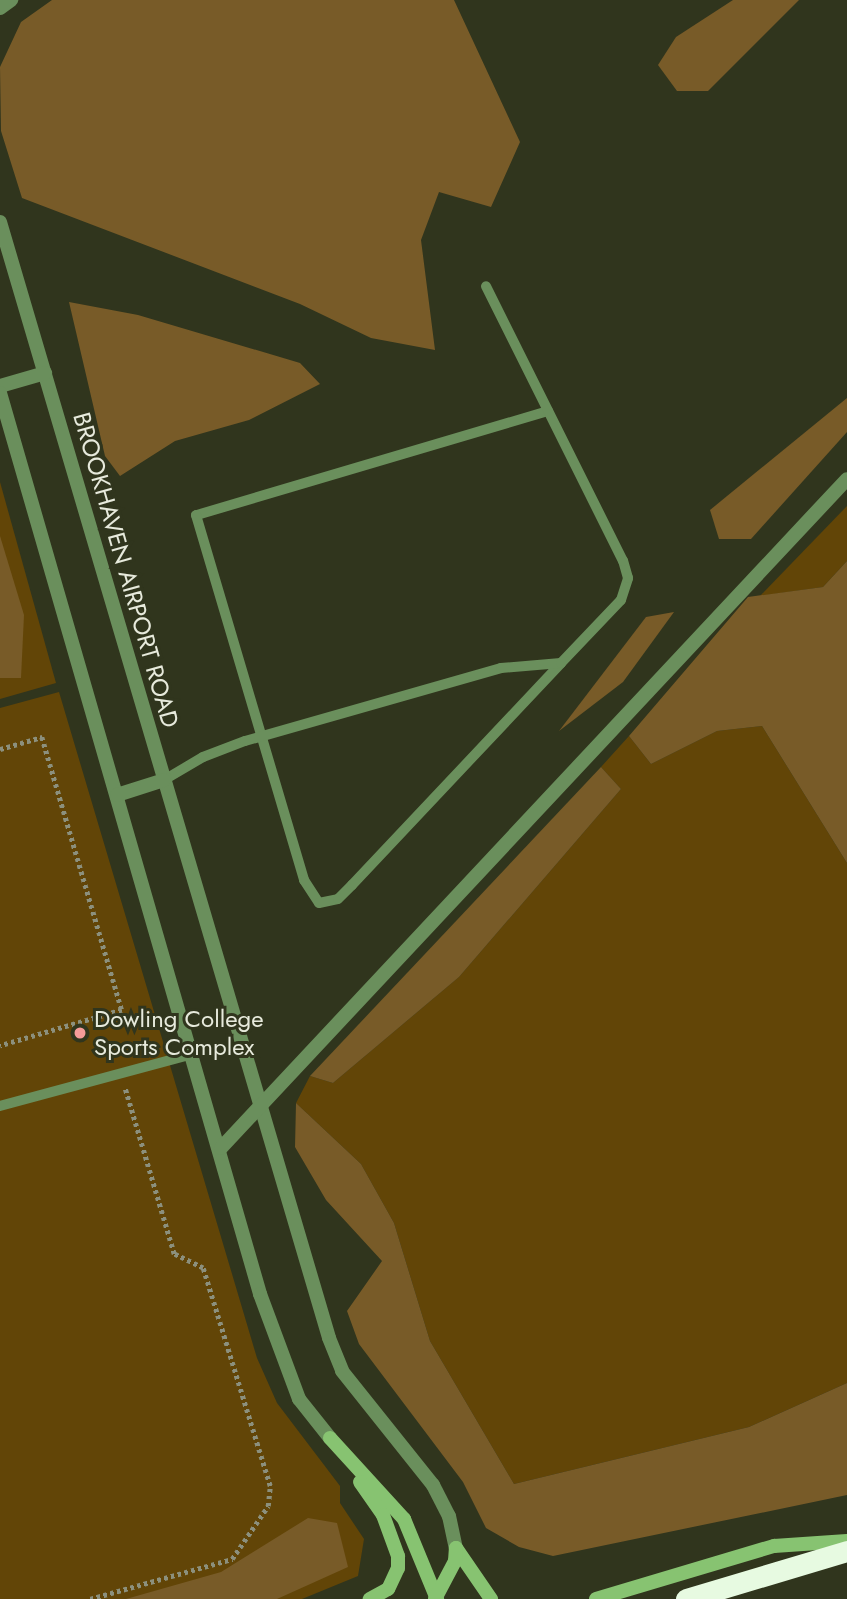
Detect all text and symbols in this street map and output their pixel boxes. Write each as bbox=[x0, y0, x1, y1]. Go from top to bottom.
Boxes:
street label: BROOKHAVEN AIRPORT ROAD bbox=[67, 409, 185, 731]
place label: Dowling College Sports Complex bbox=[94, 1005, 264, 1061]
marker: Dowling College Sports Complex bbox=[72, 1025, 88, 1041]

